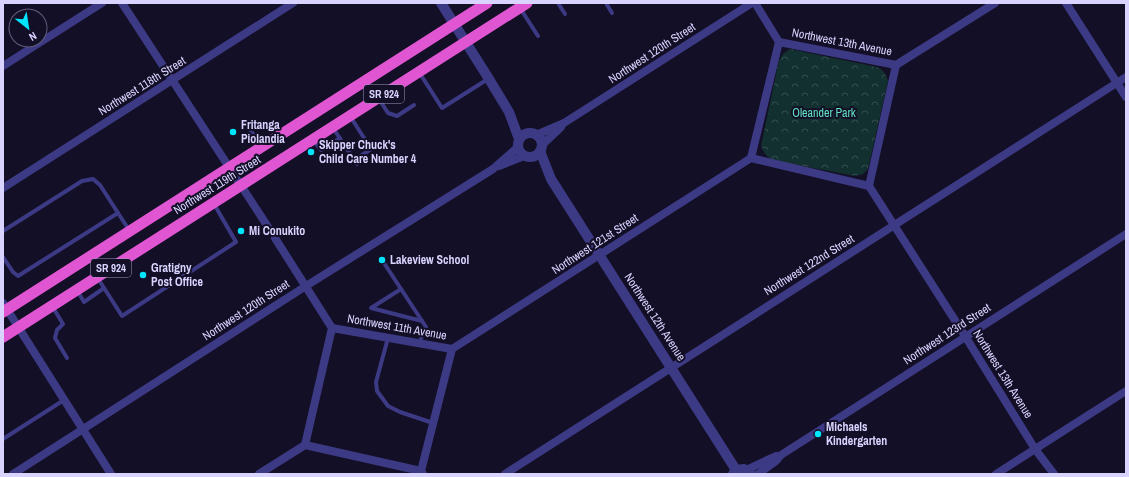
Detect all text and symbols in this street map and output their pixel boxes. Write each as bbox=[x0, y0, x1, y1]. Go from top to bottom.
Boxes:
north arrow bbox=[8, 8, 48, 48]
street label: Northwest 120th Street bbox=[605, 19, 699, 87]
street label: Northwest 13th Avenue bbox=[791, 24, 893, 60]
text: N bbox=[27, 29, 39, 44]
street label: Northwest 118th Street bbox=[95, 53, 189, 119]
road number: SR 924 bbox=[364, 85, 404, 103]
park label: Oleander Park bbox=[792, 105, 856, 121]
place label: Fritanga Piolandia bbox=[241, 117, 285, 147]
marker: Fritanga Piolandia bbox=[228, 127, 238, 137]
place label: Skipper Chuck's Child Care Number 4 bbox=[319, 137, 417, 167]
marker: Skipper Chuck's Child Care Number 4 bbox=[306, 147, 316, 157]
street label: Northwest 119th Street bbox=[170, 152, 264, 218]
street label: Northwest 121st Street bbox=[549, 210, 642, 278]
place label: Mi Conukito bbox=[249, 223, 305, 239]
marker: Mi Conukito bbox=[236, 226, 246, 236]
street label: Northwest 122nd Street bbox=[761, 231, 857, 299]
place label: Lakeview School bbox=[390, 252, 470, 268]
marker: Lakeview School bbox=[377, 255, 387, 265]
road number: SR 924 bbox=[91, 259, 131, 277]
place label: Gratigny Post Office bbox=[151, 260, 203, 290]
marker: Gratigny Post Office bbox=[138, 270, 148, 280]
street label: Northwest 12th Avenue bbox=[621, 270, 689, 364]
street label: Northwest 120th Street bbox=[199, 276, 293, 344]
street label: Northwest 123rd Street bbox=[900, 300, 994, 368]
street label: Northwest 11th Avenue bbox=[346, 310, 448, 344]
street label: Northwest 13th Avenue bbox=[969, 327, 1037, 421]
place label: Michaels Kindergarten bbox=[826, 419, 887, 449]
marker: Michaels Kindergarten bbox=[813, 429, 823, 439]

